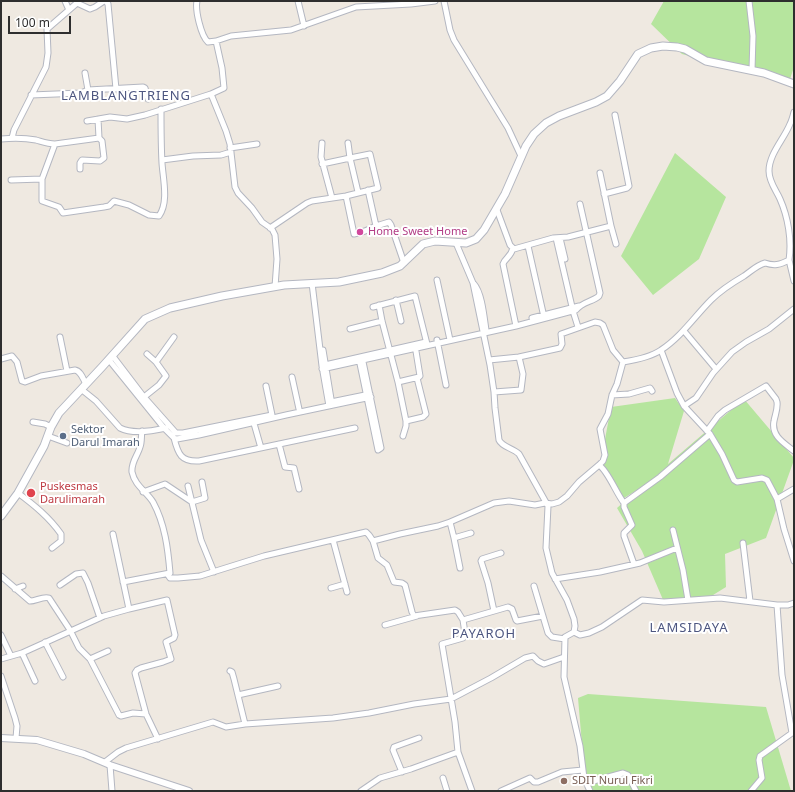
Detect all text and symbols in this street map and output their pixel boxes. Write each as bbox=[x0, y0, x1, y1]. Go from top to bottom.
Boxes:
scale bar bbox=[10, 8, 73, 34]
text: 100 m bbox=[15, 14, 50, 31]
district label: LAMBLANGTRIENG bbox=[61, 88, 191, 104]
place label: Home Sweet Home bbox=[368, 225, 467, 239]
marker: Home Sweet Home bbox=[355, 227, 365, 237]
place label: Sektor Darul Imarah bbox=[71, 423, 140, 449]
marker: Sektor Darul Imarah bbox=[58, 431, 68, 441]
place label: Puskesmas Darulimarah bbox=[40, 480, 105, 506]
marker: Puskesmas Darulimarah bbox=[25, 487, 37, 499]
district label: LAMSIDAYA bbox=[649, 620, 729, 636]
district label: PAYAROH bbox=[452, 626, 516, 642]
place label: SDIT Nurul Fikri bbox=[572, 774, 653, 788]
marker: SDIT Nurul Fikri bbox=[559, 776, 569, 786]

